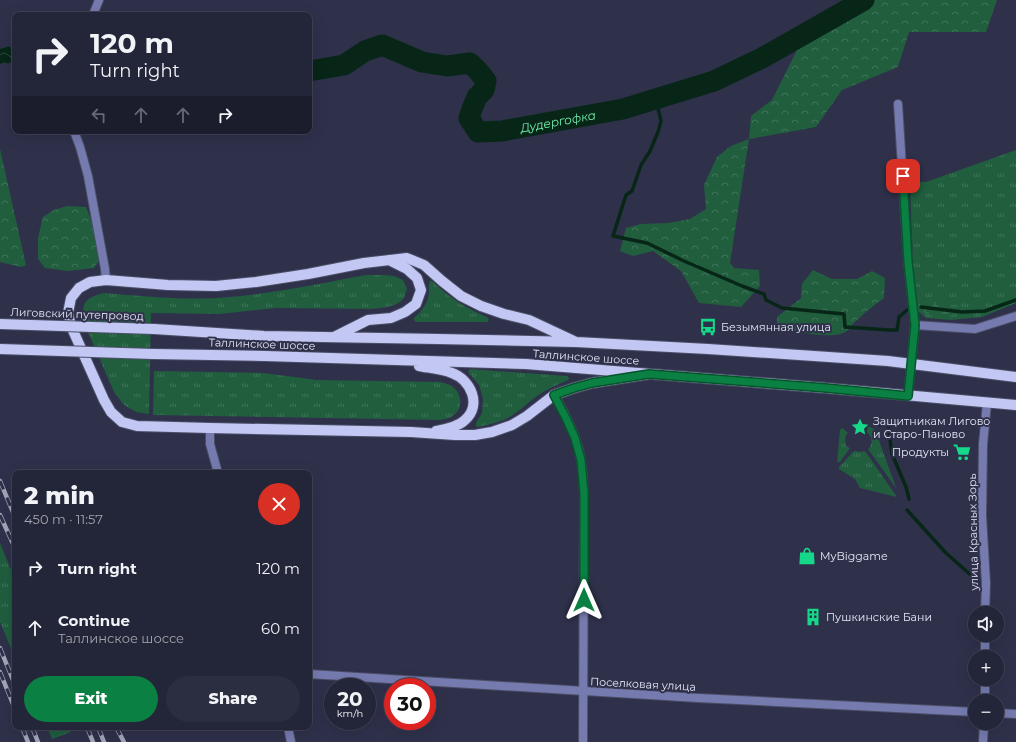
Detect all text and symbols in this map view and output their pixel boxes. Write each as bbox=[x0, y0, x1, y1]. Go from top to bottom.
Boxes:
text: 120 m bbox=[90, 26, 174, 60]
icon: right bbox=[24, 28, 76, 80]
text: Turn right bbox=[90, 60, 180, 82]
icon: left bbox=[88, 104, 110, 126]
icon: ahead bbox=[130, 104, 152, 126]
icon: ahead bbox=[172, 104, 194, 126]
icon: right bbox=[214, 104, 236, 126]
water label: Дудергофка bbox=[518, 107, 597, 135]
pin bbox=[886, 159, 920, 193]
icon: arrive bbox=[892, 165, 914, 187]
street label: Лиговский путепровод bbox=[10, 305, 144, 323]
bus stop icon: Безымянная улица bbox=[698, 317, 718, 337]
place label: Безымянная улица bbox=[721, 320, 831, 334]
street label: Таллинское шоссе bbox=[208, 335, 316, 353]
street label: Таллинское шоссе bbox=[532, 346, 640, 368]
place label: Защитникам Лигово и Старо-Паново bbox=[873, 414, 990, 441]
place icon: Защитникам Лигово и Старо-Паново bbox=[850, 417, 870, 437]
supermarket icon: Продукты bbox=[952, 442, 972, 462]
place label: Продукты bbox=[892, 445, 949, 459]
street label: улица Красных Зорь bbox=[965, 473, 981, 592]
text: 2 min bbox=[24, 481, 95, 510]
button: close bbox=[258, 483, 300, 525]
text: 450 m · 11:57 bbox=[24, 511, 103, 527]
shop icon: MyBiggame bbox=[797, 546, 817, 566]
place label: MyBiggame bbox=[820, 549, 888, 563]
icon: right bbox=[24, 557, 46, 579]
text: Turn right bbox=[58, 559, 137, 578]
text: 120 m bbox=[256, 559, 300, 578]
position arrow bbox=[563, 579, 605, 621]
map controls bbox=[968, 606, 1004, 730]
button: sound bbox=[968, 606, 1004, 642]
building icon: Пушкинские Бани bbox=[803, 607, 823, 627]
place label: Пушкинские Бани bbox=[826, 610, 932, 624]
text: Continue bbox=[58, 611, 130, 630]
icon: ahead bbox=[24, 617, 46, 639]
text: 60 m bbox=[261, 619, 300, 638]
text: Таллинское шоссе bbox=[58, 630, 184, 646]
button: + bbox=[968, 650, 1004, 686]
street label: Поселковая улица bbox=[590, 674, 696, 694]
button: Exit bbox=[24, 676, 158, 722]
button: Share bbox=[166, 676, 300, 722]
speed limit sign: 30 bbox=[384, 678, 436, 730]
text: 20 bbox=[337, 687, 363, 711]
button: − bbox=[968, 694, 1004, 730]
text: km/h bbox=[337, 707, 363, 720]

